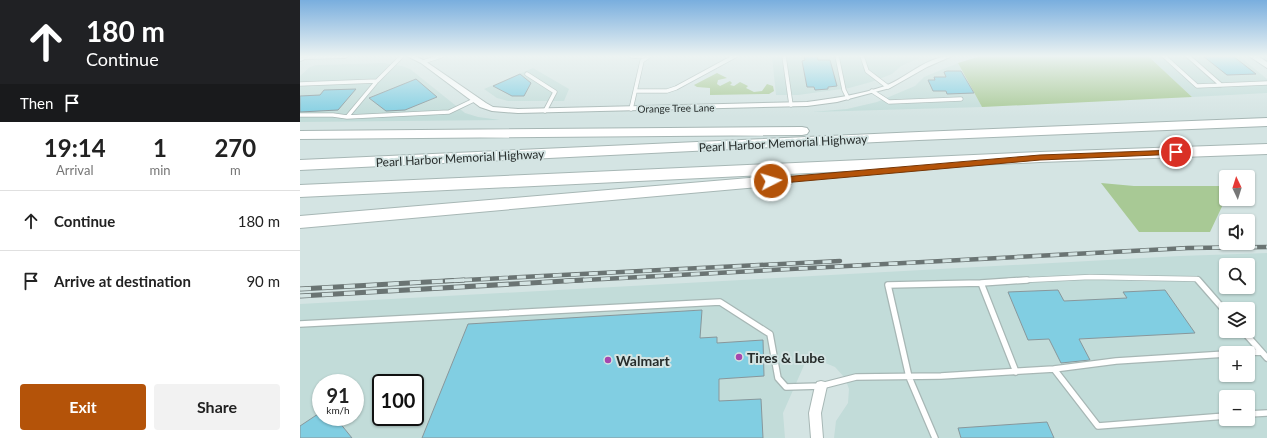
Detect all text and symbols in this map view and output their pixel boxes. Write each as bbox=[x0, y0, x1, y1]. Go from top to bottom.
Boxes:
text: 180 m bbox=[86, 14, 165, 48]
icon: ahead bbox=[20, 16, 72, 68]
text: Continue bbox=[86, 48, 159, 70]
icon: arrive bbox=[61, 92, 83, 114]
text: Then bbox=[20, 94, 53, 112]
street label: Orange Tree Lane bbox=[637, 101, 715, 115]
street label: Pearl Harbor Memorial Highway bbox=[698, 131, 868, 155]
text: 19:14 bbox=[44, 133, 106, 162]
text: 1 bbox=[153, 133, 167, 162]
text: 270 bbox=[214, 133, 256, 162]
pin bbox=[1159, 135, 1193, 169]
icon: arrive bbox=[1165, 141, 1187, 163]
street label: Pearl Harbor Memorial Highway bbox=[375, 146, 545, 170]
position arrow bbox=[750, 160, 792, 202]
text: Arrival bbox=[56, 162, 93, 178]
text: min bbox=[150, 162, 171, 178]
text: m bbox=[230, 162, 241, 178]
north arrow bbox=[1219, 170, 1255, 206]
map controls bbox=[1219, 170, 1255, 426]
icon: ahead bbox=[20, 210, 42, 232]
text: Continue bbox=[54, 212, 115, 230]
text: 180 m bbox=[238, 212, 280, 230]
button: sound bbox=[1219, 214, 1255, 250]
button: search bbox=[1219, 258, 1255, 294]
icon: arrive bbox=[20, 270, 42, 292]
text: Arrive at destination bbox=[54, 272, 191, 290]
text: 90 m bbox=[246, 272, 280, 290]
button: layers bbox=[1219, 302, 1255, 338]
button: + bbox=[1219, 346, 1255, 382]
place label: Tires & Lube bbox=[747, 349, 825, 366]
place label: Walmart bbox=[616, 352, 670, 369]
marker: Tires & Lube bbox=[734, 352, 744, 362]
marker: Walmart bbox=[603, 355, 613, 365]
speed limit sign: 100 bbox=[372, 374, 424, 426]
text: 91 bbox=[326, 383, 350, 407]
button: Exit bbox=[20, 384, 146, 430]
button: Share bbox=[154, 384, 280, 430]
button: − bbox=[1219, 390, 1255, 426]
text: km/h bbox=[326, 404, 350, 416]

